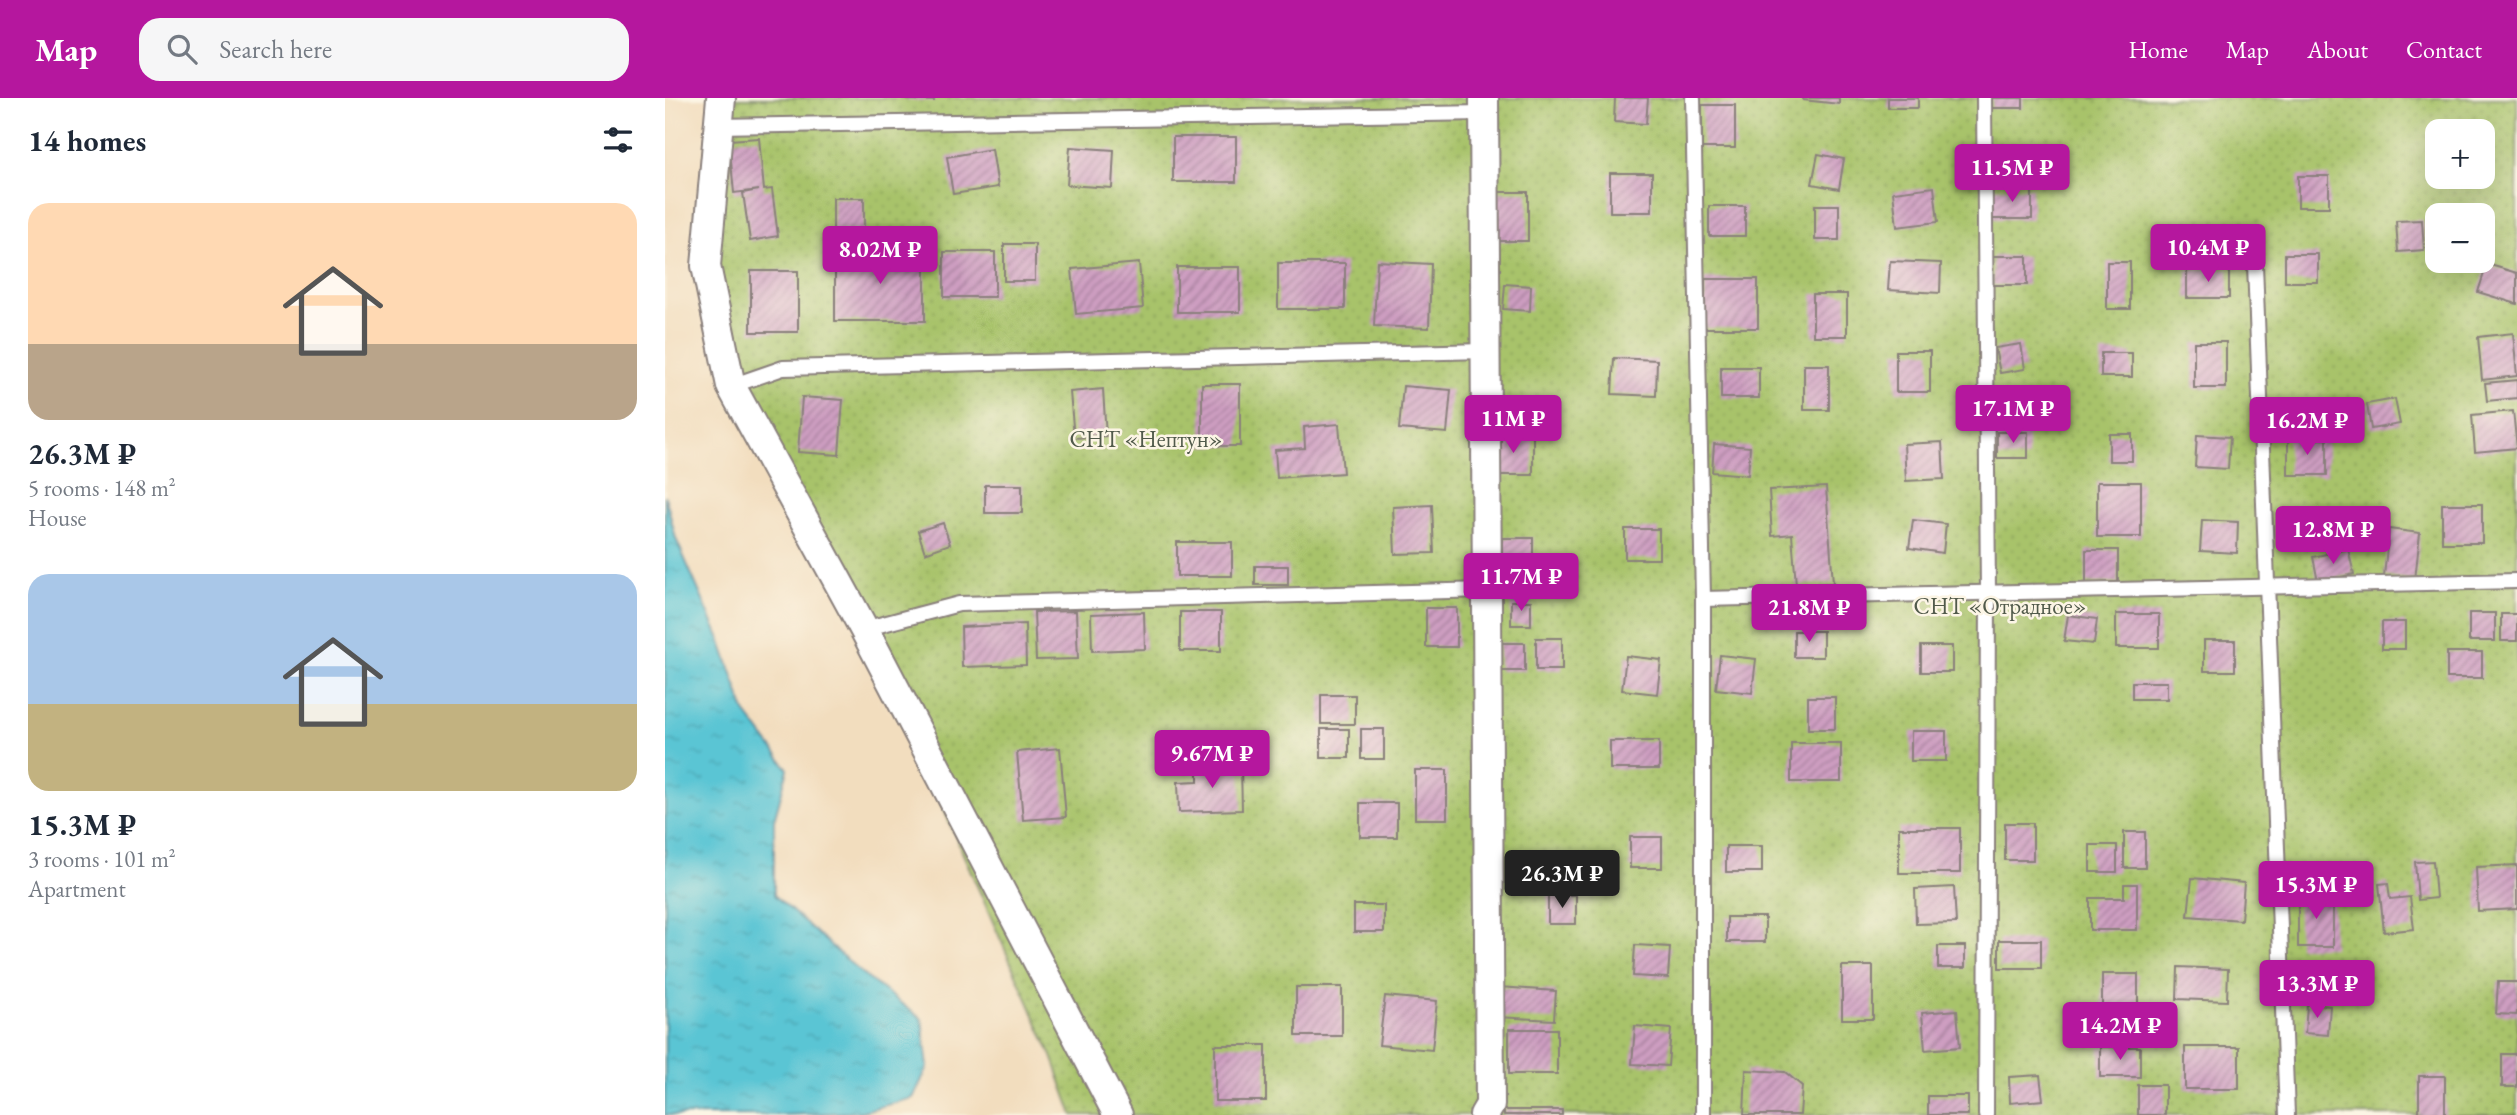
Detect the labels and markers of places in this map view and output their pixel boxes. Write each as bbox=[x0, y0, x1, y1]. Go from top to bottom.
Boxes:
pin: 11.5M ₽ bbox=[1947, 144, 2077, 204]
pin: 10.4M ₽ bbox=[2143, 225, 2273, 284]
pin: 8.02M ₽ bbox=[815, 226, 945, 286]
pin: 17.1M ₽ bbox=[1948, 386, 2078, 445]
pin: 11M ₽ bbox=[1464, 396, 1562, 455]
pin: 16.2M ₽ bbox=[2242, 398, 2372, 457]
pin: 12.8M ₽ bbox=[2268, 506, 2398, 566]
pin: 11.7M ₽ bbox=[1456, 554, 1586, 613]
pin: 21.8M ₽ bbox=[1744, 584, 1874, 644]
pin: 9.67M ₽ bbox=[1147, 730, 1277, 790]
pin: 26.3M ₽ bbox=[1497, 850, 1627, 910]
pin: 15.3M ₽ bbox=[2251, 862, 2381, 921]
pin: 13.3M ₽ bbox=[2252, 960, 2382, 1020]
pin: 14.2M ₽ bbox=[2055, 1002, 2185, 1062]

